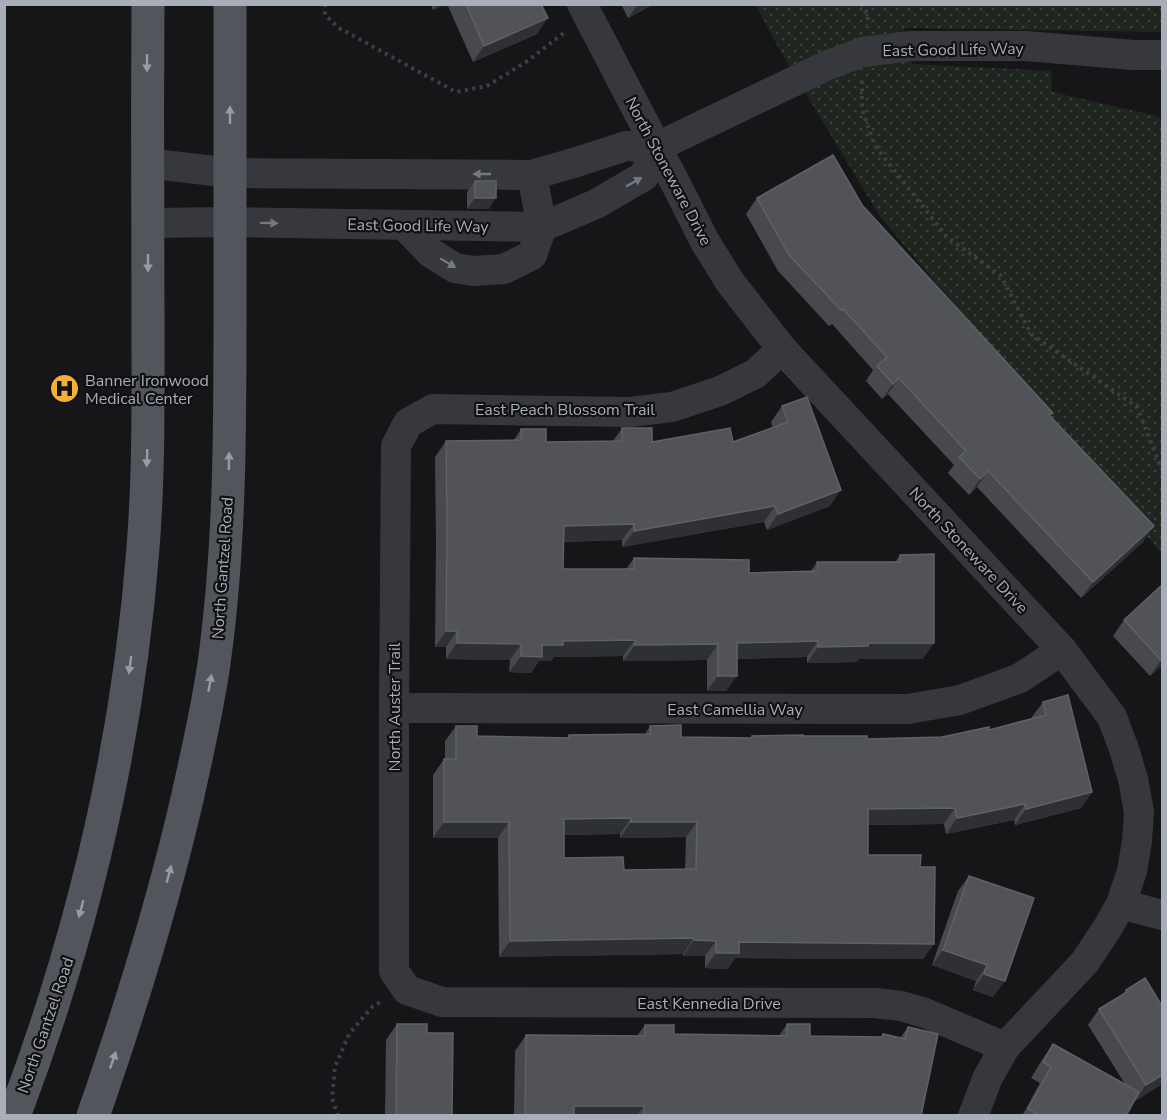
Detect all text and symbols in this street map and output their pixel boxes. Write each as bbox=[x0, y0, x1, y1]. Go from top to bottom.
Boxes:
street label: East Good Life Way bbox=[882, 38, 1025, 62]
one-way arrow bbox=[142, 53, 152, 72]
street label: North Stoneware Drive bbox=[620, 93, 717, 250]
one-way arrow bbox=[225, 105, 235, 124]
one-way arrow bbox=[472, 169, 491, 179]
one-way arrow bbox=[626, 177, 643, 187]
street label: East Good Life Way bbox=[347, 214, 490, 238]
one-way arrow bbox=[260, 218, 279, 228]
one-way arrow bbox=[143, 254, 153, 273]
one-way arrow bbox=[440, 258, 457, 268]
place label: Banner Ironwood Medical Center bbox=[85, 370, 209, 410]
hospital icon: Banner Ironwood Medical Center bbox=[48, 373, 80, 405]
street label: East Peach Blossom Trail bbox=[475, 399, 655, 421]
one-way arrow bbox=[142, 449, 151, 468]
one-way arrow bbox=[224, 452, 233, 471]
street label: North Stoneware Drive bbox=[904, 483, 1033, 619]
street label: North Gantzel Road bbox=[207, 496, 239, 640]
street label: North Auster Trail bbox=[384, 642, 406, 771]
one-way arrow bbox=[125, 656, 134, 675]
one-way arrow bbox=[206, 673, 215, 692]
street label: East Camellia Way bbox=[667, 699, 803, 721]
one-way arrow bbox=[164, 864, 174, 883]
one-way arrow bbox=[76, 900, 85, 918]
street label: North Gantzel Road bbox=[12, 954, 80, 1096]
street label: East Kennedia Drive bbox=[637, 993, 781, 1015]
one-way arrow bbox=[108, 1051, 118, 1069]

